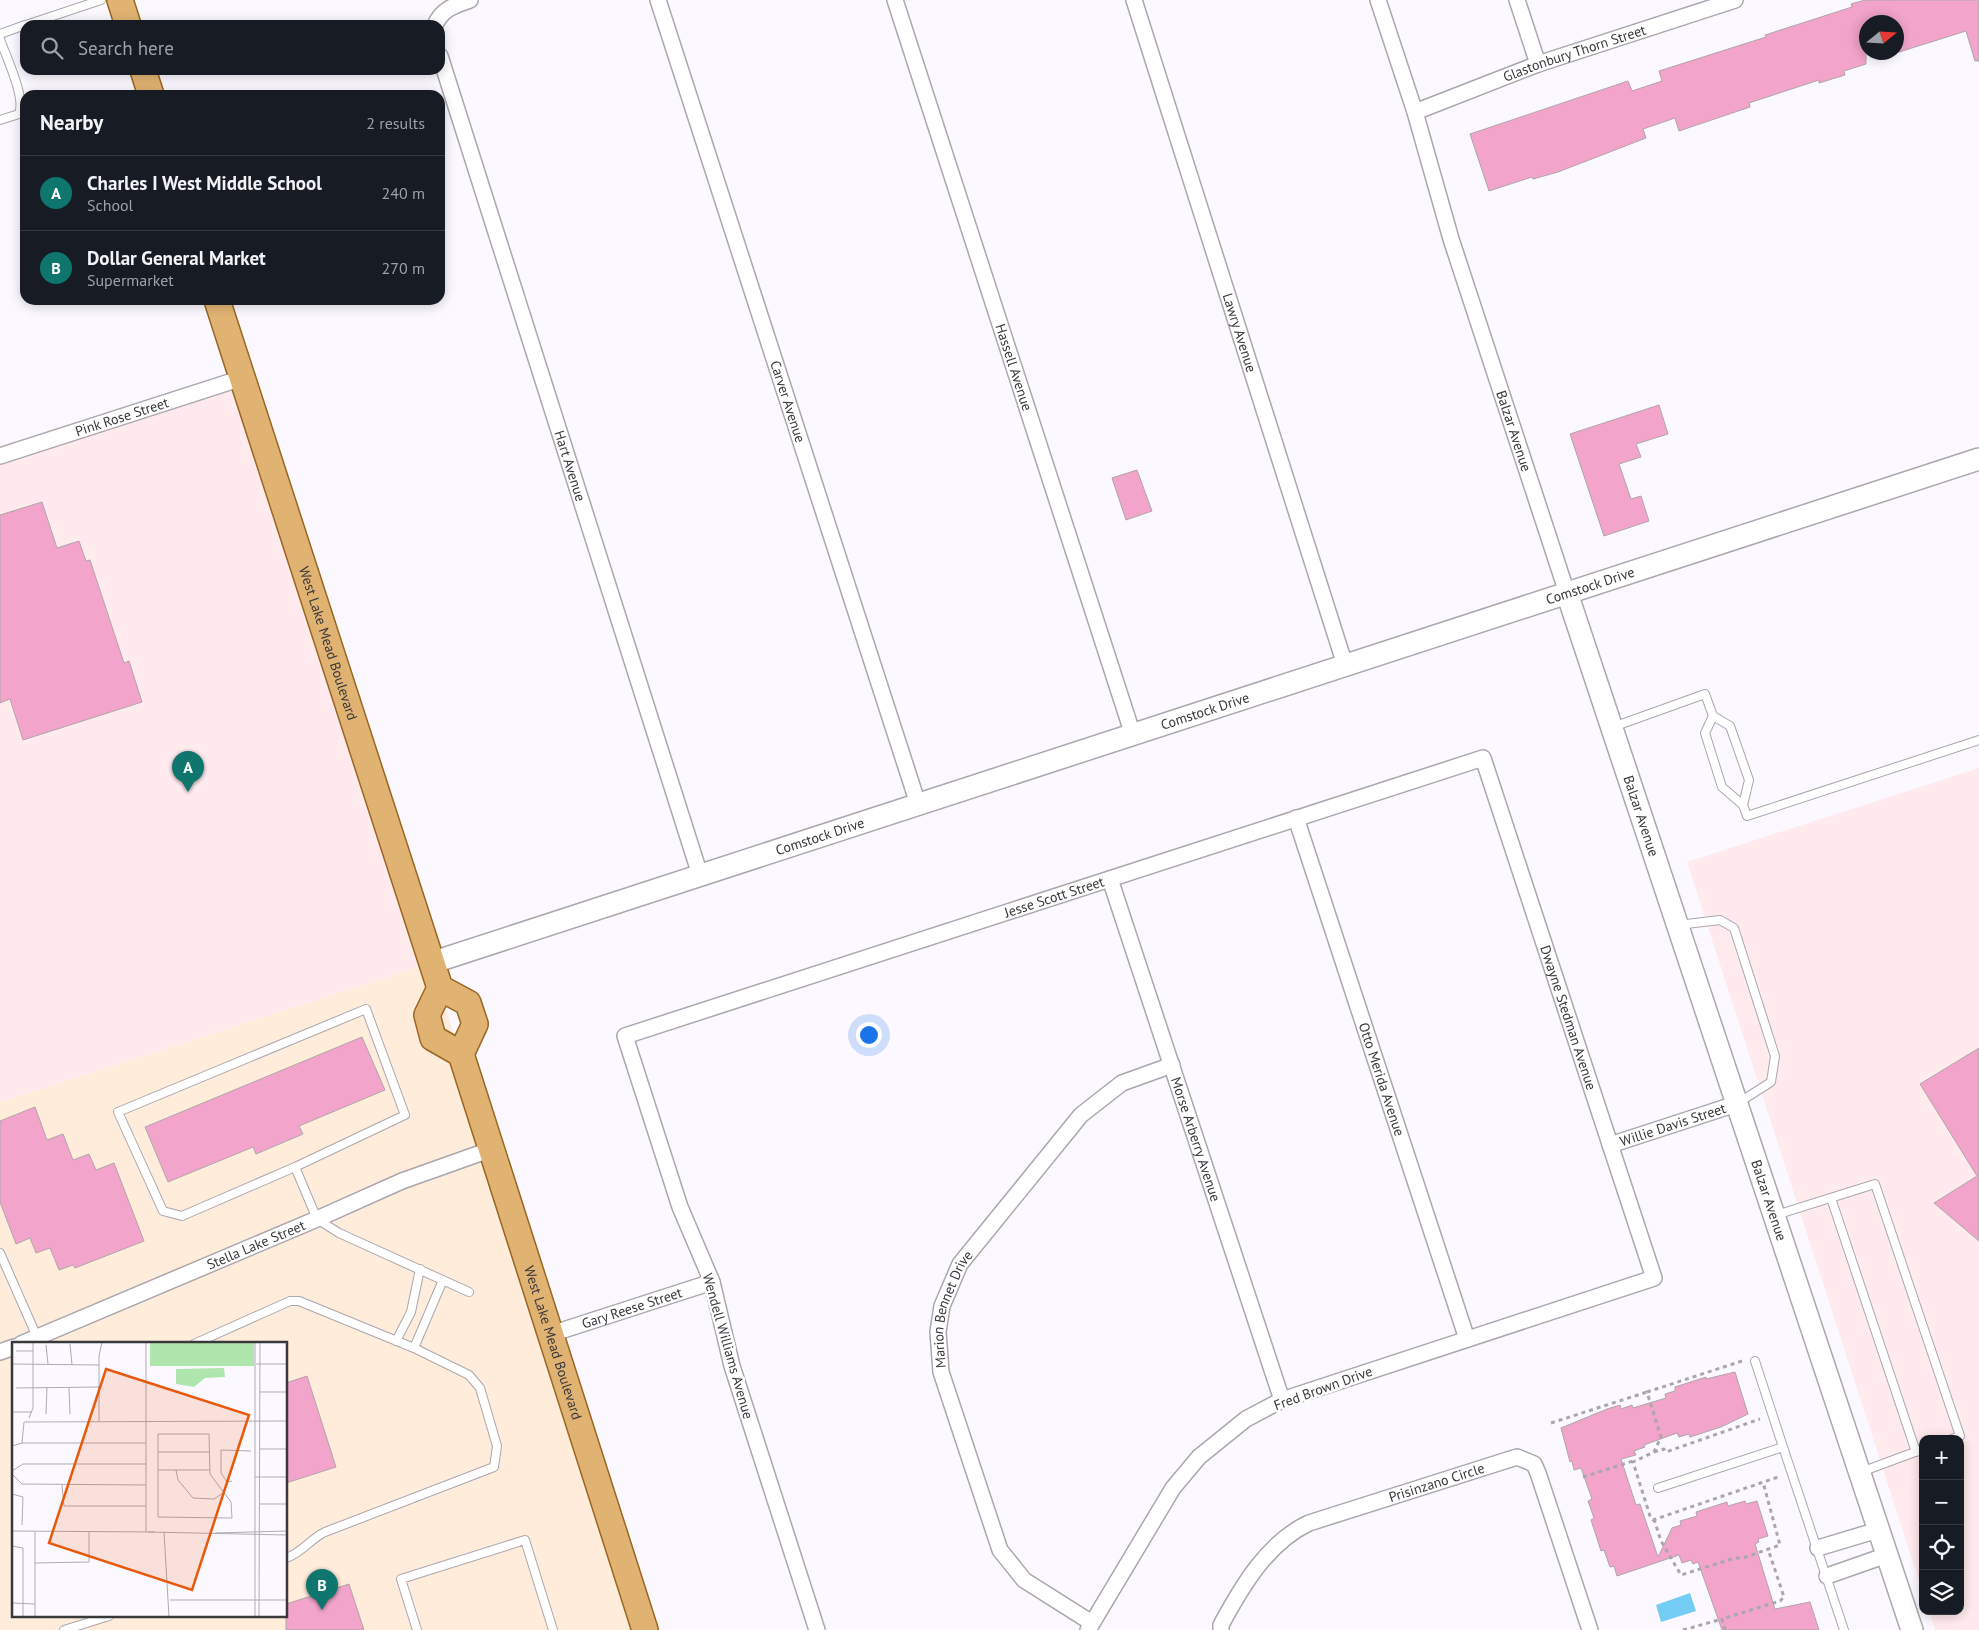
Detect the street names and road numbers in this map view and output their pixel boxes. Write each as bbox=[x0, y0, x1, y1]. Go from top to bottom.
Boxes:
street label: Glastonbury Thorn Street bbox=[1500, 21, 1648, 86]
street label: Lawry Avenue bbox=[1219, 291, 1261, 375]
street label: Hassell Avenue bbox=[991, 321, 1036, 413]
street label: Carver Avenue bbox=[766, 358, 809, 445]
street label: Balzar Avenue bbox=[1492, 388, 1536, 474]
street label: Pink Rose Street bbox=[73, 393, 171, 440]
street label: Hart Avenue bbox=[550, 428, 590, 504]
street label: Comstock Drive bbox=[1543, 563, 1637, 608]
street label: West Lake Mead Boulevard bbox=[295, 564, 362, 723]
street label: Comstock Drive bbox=[1158, 688, 1252, 734]
street label: Balzar Avenue bbox=[1619, 773, 1663, 859]
street label: Comstock Drive bbox=[773, 814, 867, 859]
street label: Jesse Scott Street bbox=[1001, 872, 1107, 922]
street label: Dwayne Stedman Avenue bbox=[1536, 943, 1601, 1092]
street label: Otto Merida Avenue bbox=[1355, 1020, 1409, 1138]
street label: Morse Arberry Avenue bbox=[1167, 1075, 1225, 1204]
street label: Willie Davis Street bbox=[1618, 1099, 1728, 1150]
street label: Balzar Avenue bbox=[1747, 1157, 1791, 1243]
street label: Stella Lake Street bbox=[204, 1216, 308, 1274]
street label: Marion Bennet Drive bbox=[929, 1247, 977, 1369]
street label: West Lake Mead Boulevard bbox=[520, 1263, 586, 1422]
street label: Wendell Williams Avenue bbox=[699, 1271, 757, 1421]
street label: Gary Reese Street bbox=[579, 1283, 685, 1332]
street label: Fred Brown Drive bbox=[1271, 1362, 1375, 1414]
street label: Prisinzano Circle bbox=[1387, 1459, 1487, 1506]

